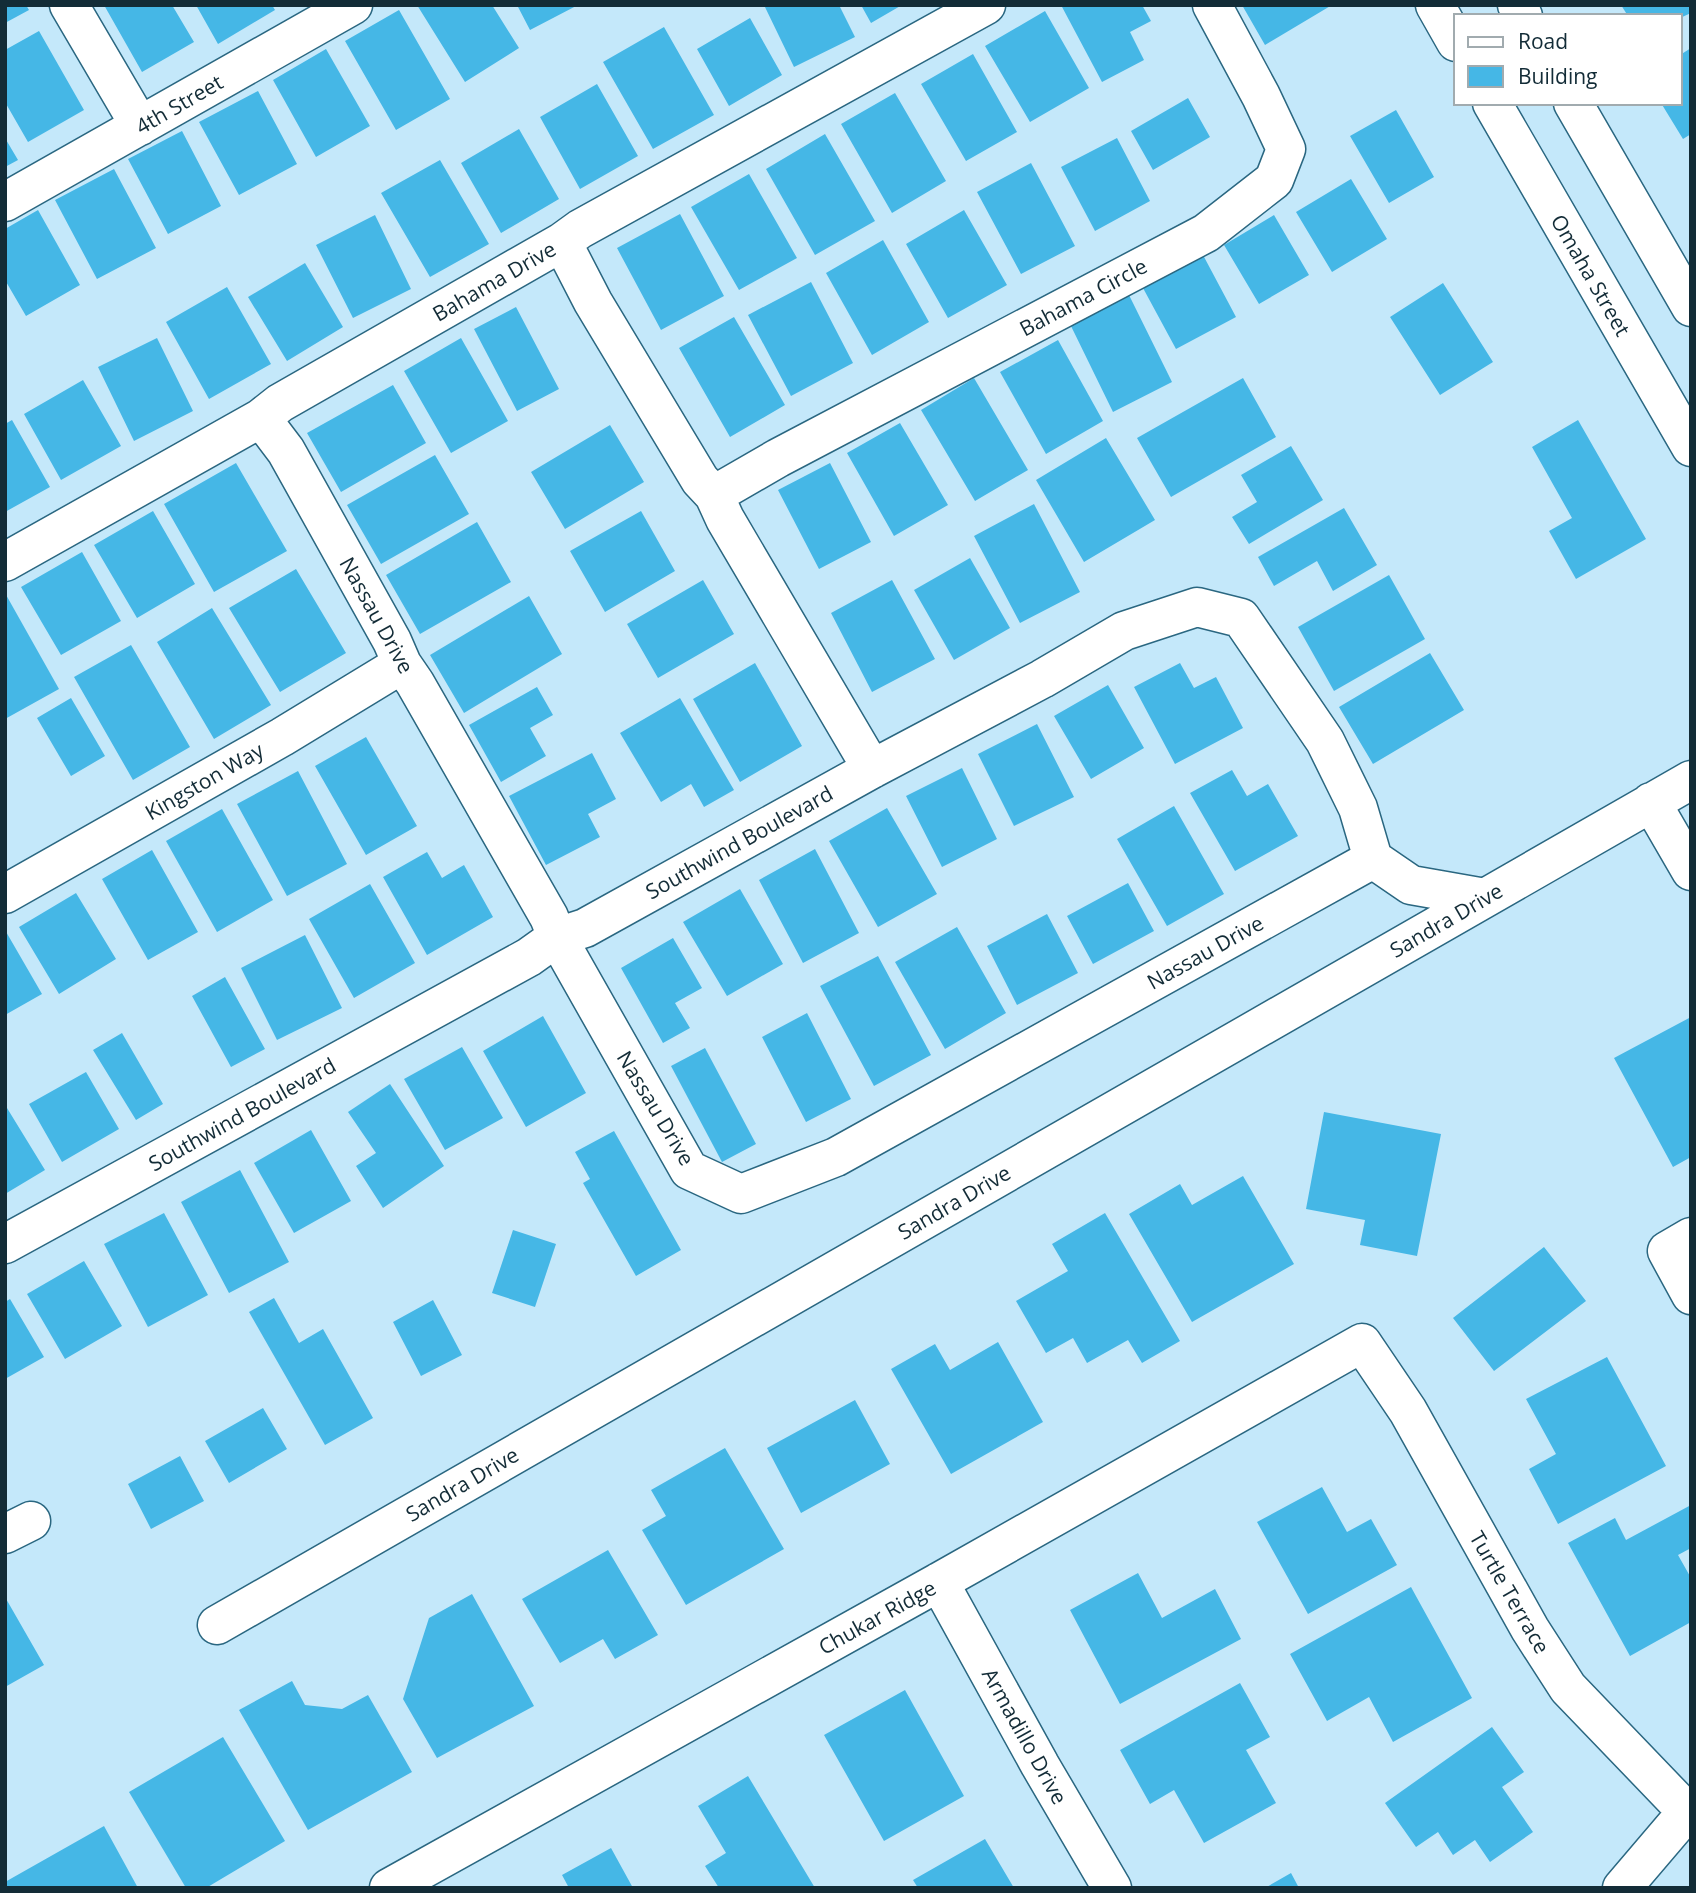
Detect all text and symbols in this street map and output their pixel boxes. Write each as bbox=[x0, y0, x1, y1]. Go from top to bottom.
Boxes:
legend bbox=[1454, 14, 1682, 105]
text: Road bbox=[1518, 27, 1568, 55]
text: Building bbox=[1518, 62, 1597, 90]
street label: 4th Street bbox=[130, 68, 228, 140]
street label: Omaha Street bbox=[1545, 209, 1637, 341]
street label: Bahama Drive bbox=[427, 234, 561, 328]
street label: Bahama Circle bbox=[1014, 252, 1152, 342]
street label: Nassau Drive bbox=[334, 552, 420, 678]
street label: Kingston Way bbox=[140, 736, 269, 826]
street label: Southwind Boulevard bbox=[640, 779, 838, 905]
street label: Sandra Drive bbox=[1384, 876, 1508, 964]
street label: Nassau Drive bbox=[1142, 909, 1268, 995]
street label: Nassau Drive bbox=[611, 1046, 701, 1170]
street label: Southwind Boulevard bbox=[143, 1051, 341, 1177]
street label: Sandra Drive bbox=[892, 1158, 1016, 1246]
street label: Sandra Drive bbox=[400, 1440, 524, 1528]
street label: Turtle Terrace bbox=[1464, 1526, 1556, 1658]
street label: Chukar Ridge bbox=[813, 1573, 941, 1661]
street label: Armadillo Drive bbox=[976, 1663, 1074, 1809]

